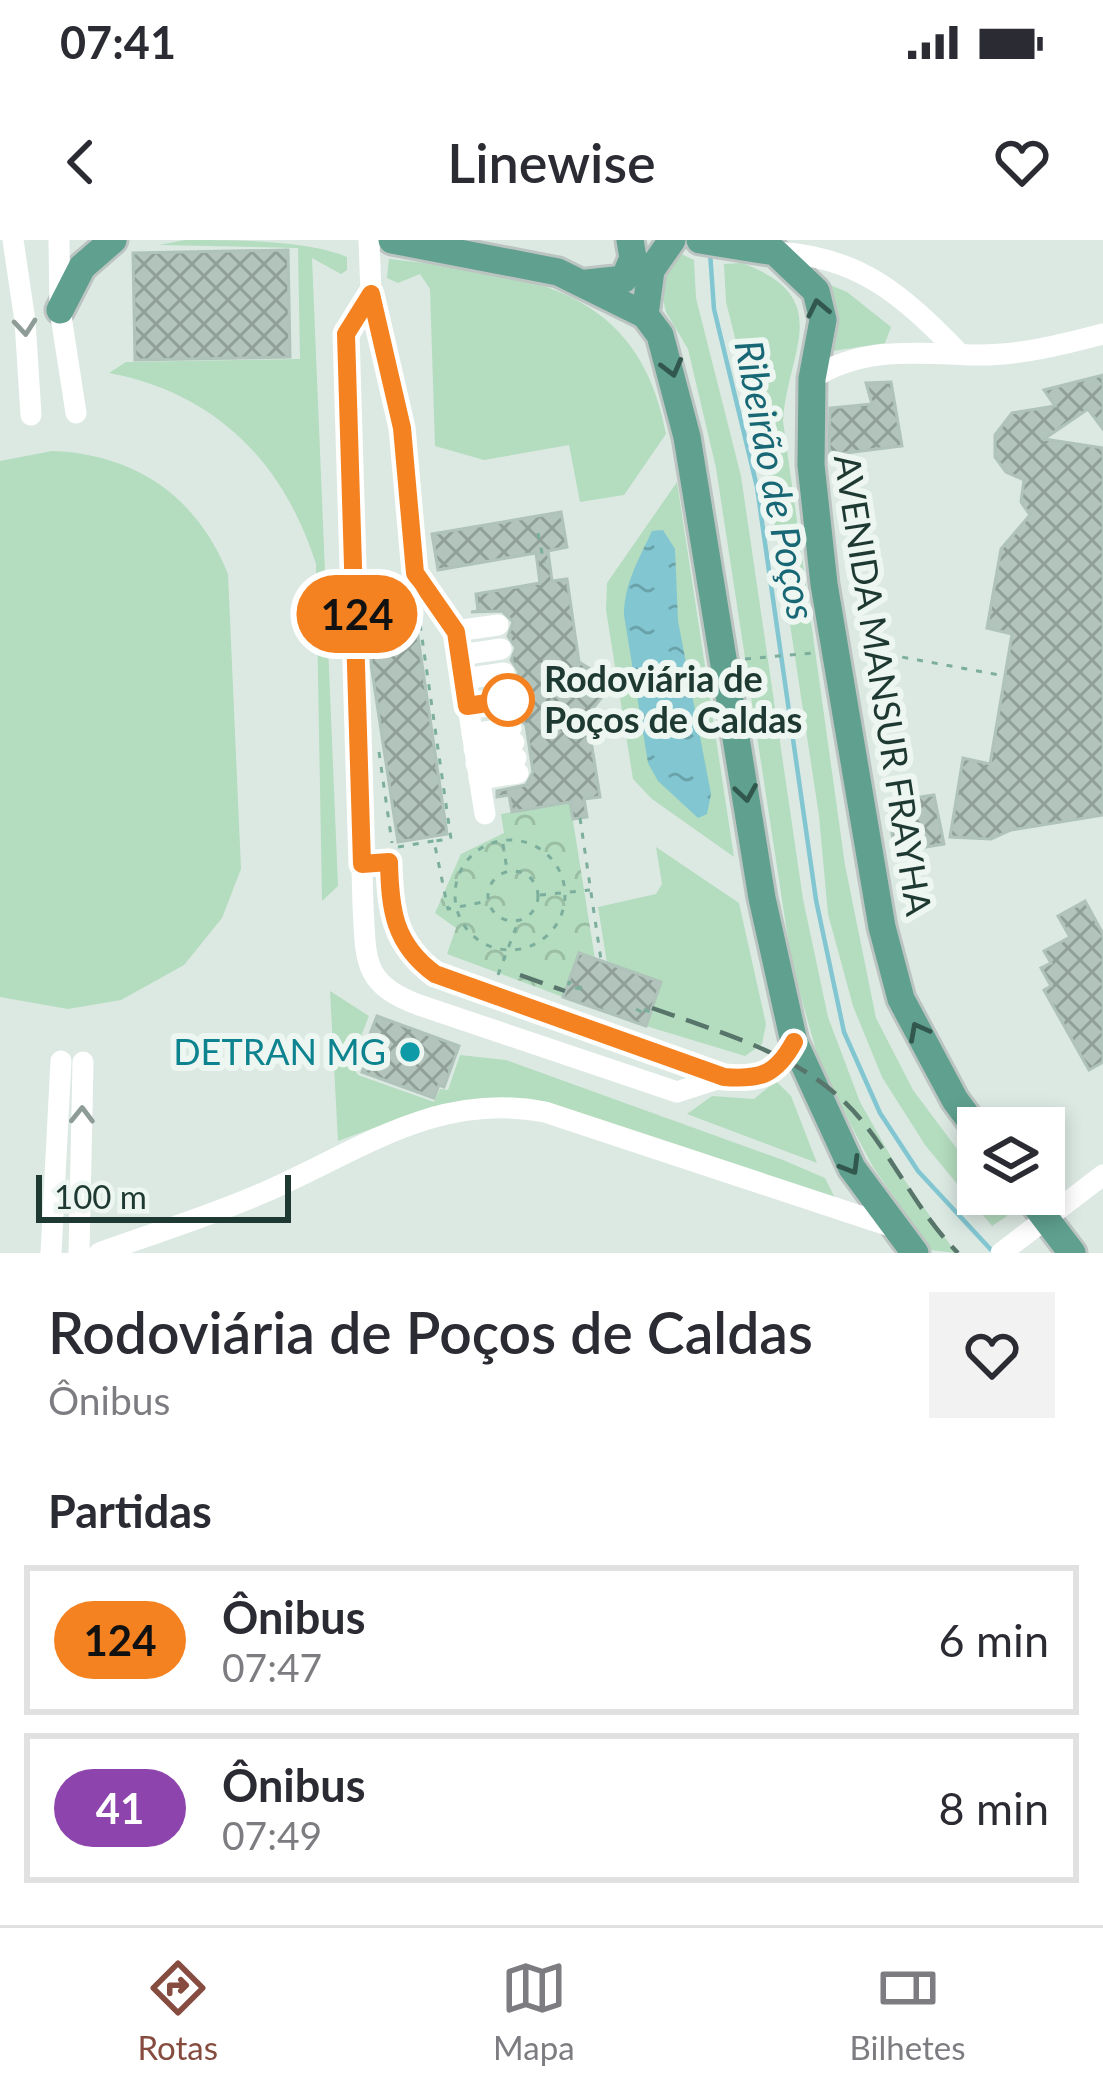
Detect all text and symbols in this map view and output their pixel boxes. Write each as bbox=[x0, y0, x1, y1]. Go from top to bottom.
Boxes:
text: 07:41 bbox=[60, 15, 176, 69]
icon: back bbox=[48, 129, 114, 195]
icon: heart bbox=[989, 129, 1055, 195]
text: Linewise bbox=[447, 130, 656, 195]
one-way arrow bbox=[807, 298, 832, 319]
one-way arrow bbox=[12, 318, 37, 337]
water label: Ribeirão de Poços bbox=[726, 336, 826, 624]
one-way arrow bbox=[657, 357, 682, 377]
street label: AVENIDA MANSUR FRAYHA bbox=[826, 451, 942, 919]
line badge: 124 bbox=[288, 575, 426, 653]
text: 124 bbox=[320, 589, 394, 639]
place label: Rodoviária de Poços de Caldas bbox=[544, 656, 802, 741]
marker: Rodoviária de Poços de Caldas bbox=[483, 675, 533, 725]
one-way arrow bbox=[732, 783, 758, 803]
one-way arrow bbox=[909, 1023, 932, 1044]
place label: DETRAN MG bbox=[173, 1029, 386, 1073]
marker: DETRAN MG bbox=[397, 1039, 423, 1065]
one-way arrow bbox=[69, 1105, 95, 1124]
map controls bbox=[957, 1107, 1065, 1215]
button: layers bbox=[957, 1107, 1065, 1215]
one-way arrow bbox=[836, 1153, 859, 1175]
scale bar bbox=[36, 1169, 291, 1222]
text: 100 m bbox=[54, 1176, 147, 1216]
button: heart bbox=[929, 1292, 1055, 1418]
text: Rodoviária de Poços de Caldas bbox=[48, 1298, 813, 1366]
text: Ônibus bbox=[48, 1377, 170, 1423]
text: Partidas bbox=[48, 1484, 212, 1538]
text: Ônibus bbox=[222, 1590, 365, 1644]
text: 6 min bbox=[938, 1613, 1049, 1667]
text: 124 bbox=[83, 1615, 157, 1665]
text: 07:47 bbox=[222, 1644, 322, 1690]
text: Ônibus bbox=[222, 1758, 365, 1812]
text: 8 min bbox=[938, 1781, 1049, 1835]
text: 41 bbox=[96, 1783, 144, 1833]
text: 07:49 bbox=[222, 1812, 322, 1858]
tab: Rotas bbox=[138, 1955, 218, 2067]
tab: Mapa bbox=[493, 1955, 575, 2067]
tab: Bilhetes bbox=[850, 1955, 965, 2067]

